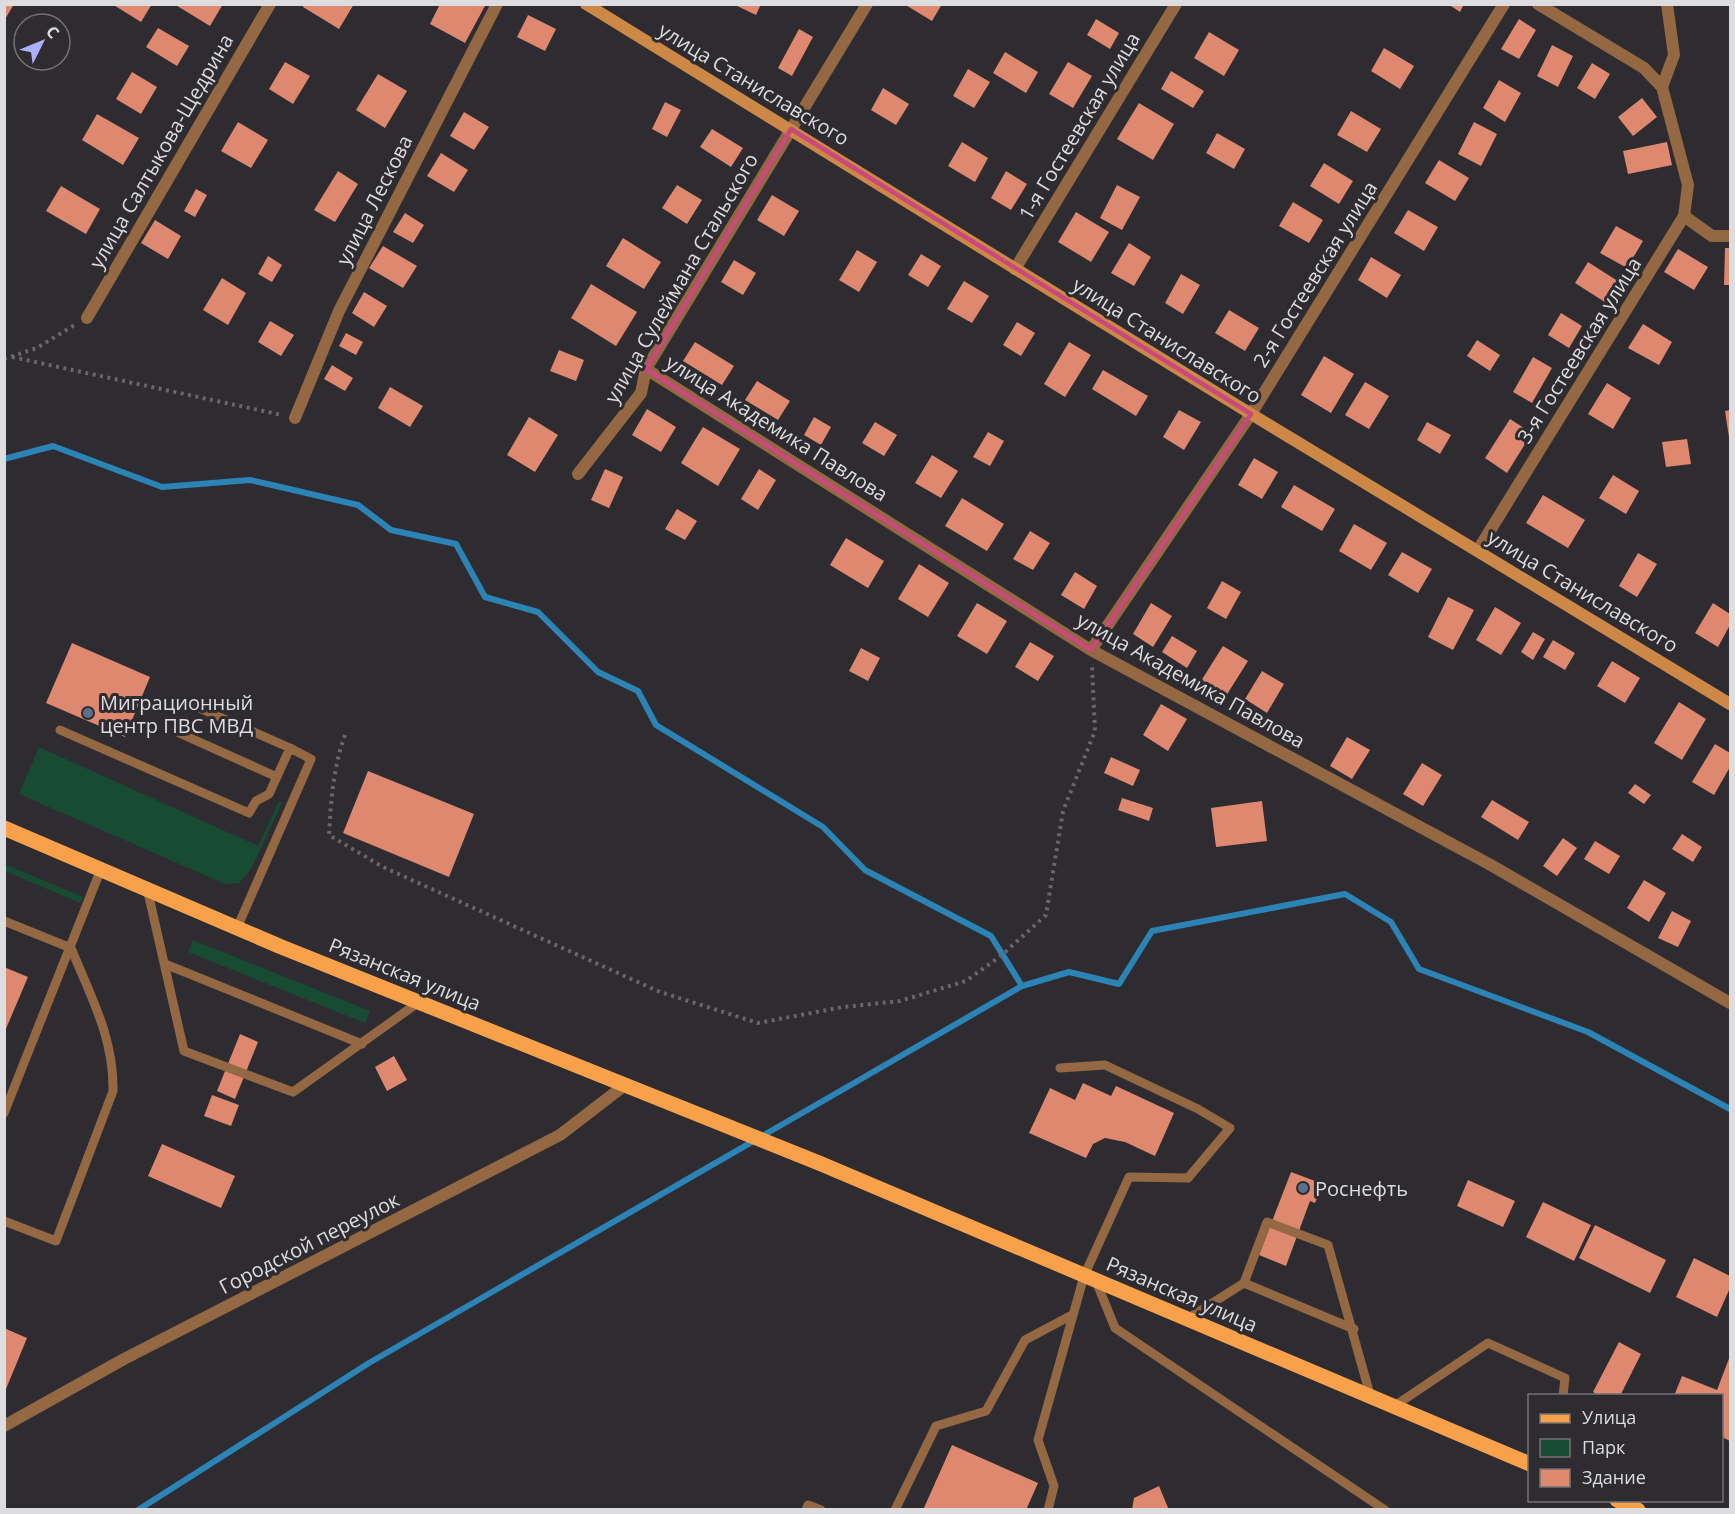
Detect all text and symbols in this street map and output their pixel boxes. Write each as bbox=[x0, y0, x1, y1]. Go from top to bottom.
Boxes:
north arrow bbox=[12, 12, 72, 72]
street label: улица Станиславского bbox=[654, 16, 854, 152]
text: С bbox=[41, 21, 64, 43]
street label: 1-я Гостеевская улица bbox=[1012, 27, 1146, 225]
street label: улица Салтыкова-Щедрина bbox=[83, 29, 239, 273]
street label: улица Лескова bbox=[330, 130, 418, 270]
street label: улица Сулеймана Стальского bbox=[598, 148, 764, 408]
street label: 2-я Гостеевская улица bbox=[1247, 176, 1383, 372]
street label: 3-я Гостеевская улица bbox=[1511, 252, 1647, 448]
street label: улица Станиславского bbox=[1068, 271, 1266, 409]
street label: улица Академика Павлова bbox=[661, 348, 893, 508]
street label: улица Станиславского bbox=[1483, 523, 1683, 659]
street label: улица Академика Павлова bbox=[1072, 606, 1310, 754]
place label: Миграционный центр ПВС МВД bbox=[100, 689, 253, 739]
marker: Миграционный центр ПВС МВД bbox=[81, 706, 95, 720]
street label: Рязанская улица bbox=[325, 931, 485, 1017]
place label: Роснефть bbox=[1315, 1175, 1408, 1202]
marker: Роснефть bbox=[1296, 1181, 1310, 1195]
street label: Городской переулок bbox=[214, 1186, 404, 1300]
street label: Рязанская улица bbox=[1102, 1250, 1262, 1338]
legend bbox=[1528, 1394, 1723, 1502]
text: Улица bbox=[1582, 1405, 1636, 1429]
text: Парк bbox=[1582, 1435, 1626, 1459]
text: Здание bbox=[1582, 1465, 1646, 1489]

